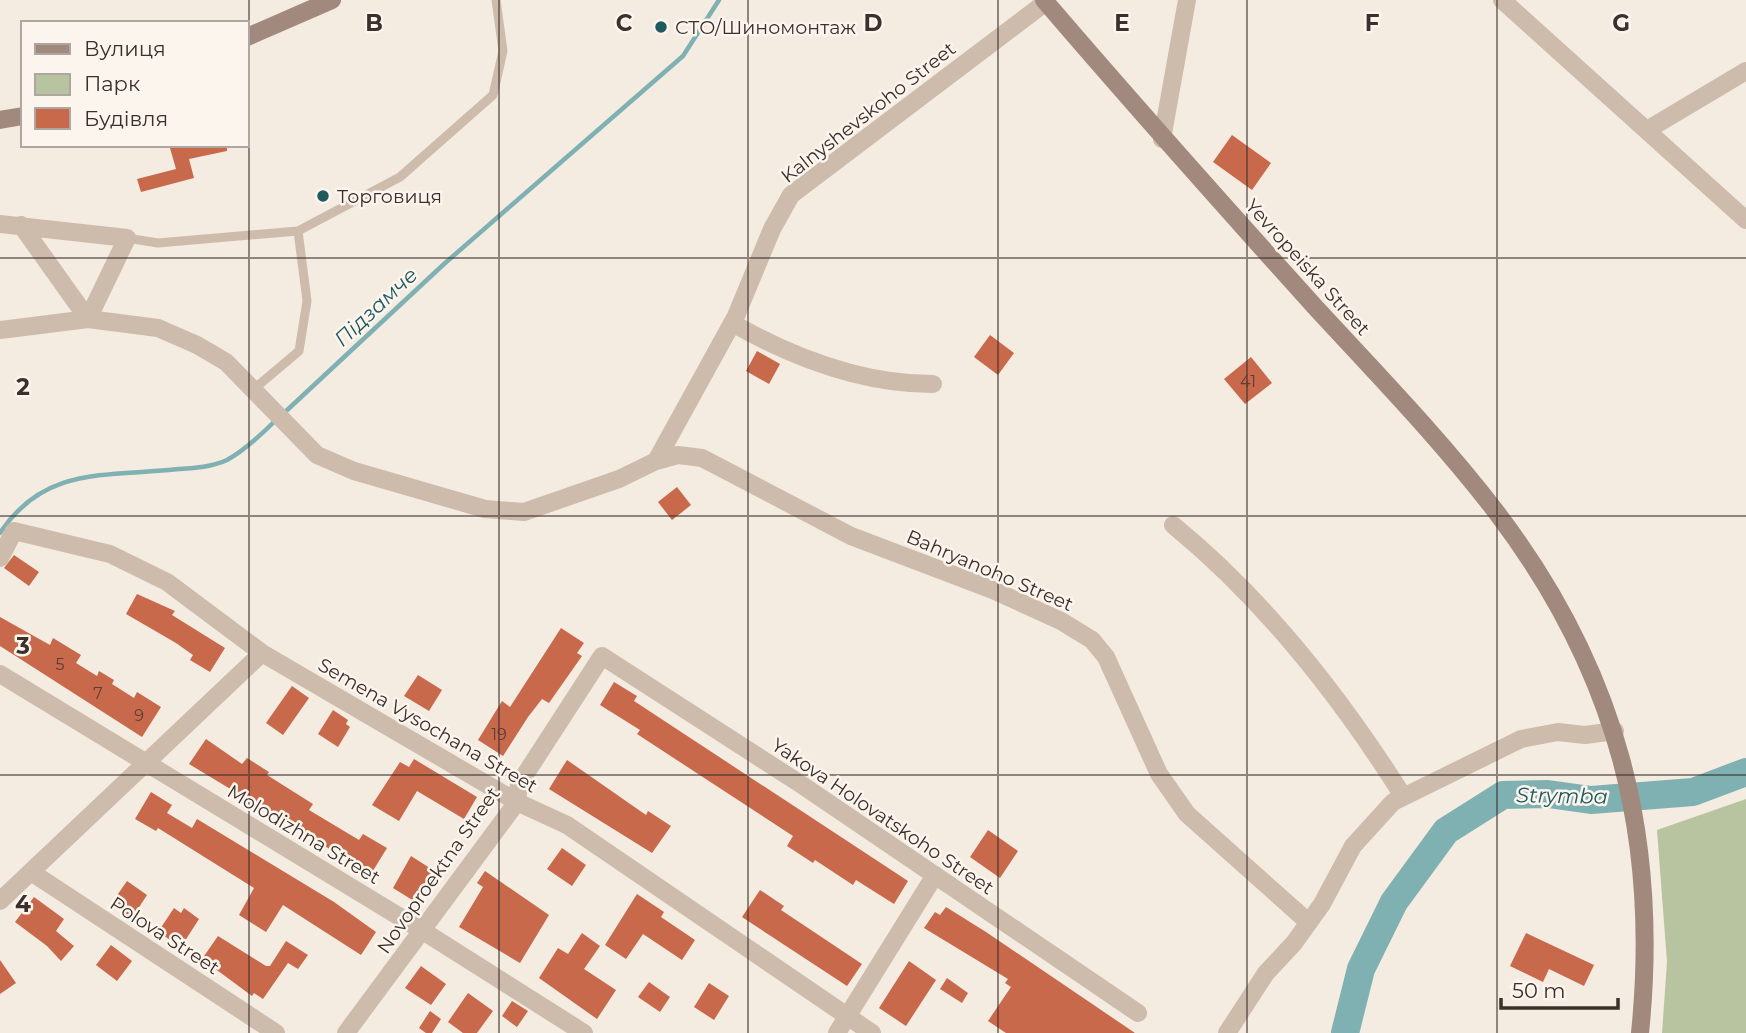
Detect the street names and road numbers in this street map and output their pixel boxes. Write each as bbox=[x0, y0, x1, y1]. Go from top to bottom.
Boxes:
street label: Kalnyshevskoho Street bbox=[776, 37, 960, 188]
street label: Yevropeiska Street bbox=[1240, 194, 1375, 340]
street label: Bahryanoho Street bbox=[903, 525, 1077, 616]
street label: Semena Vysochana Street bbox=[314, 653, 542, 798]
street label: Yakova Holovatskoho Street bbox=[767, 733, 998, 900]
street label: Molodizhna Street bbox=[223, 780, 385, 889]
street label: Novoproektna Street bbox=[372, 782, 505, 958]
street label: Polova Street bbox=[106, 892, 224, 979]

